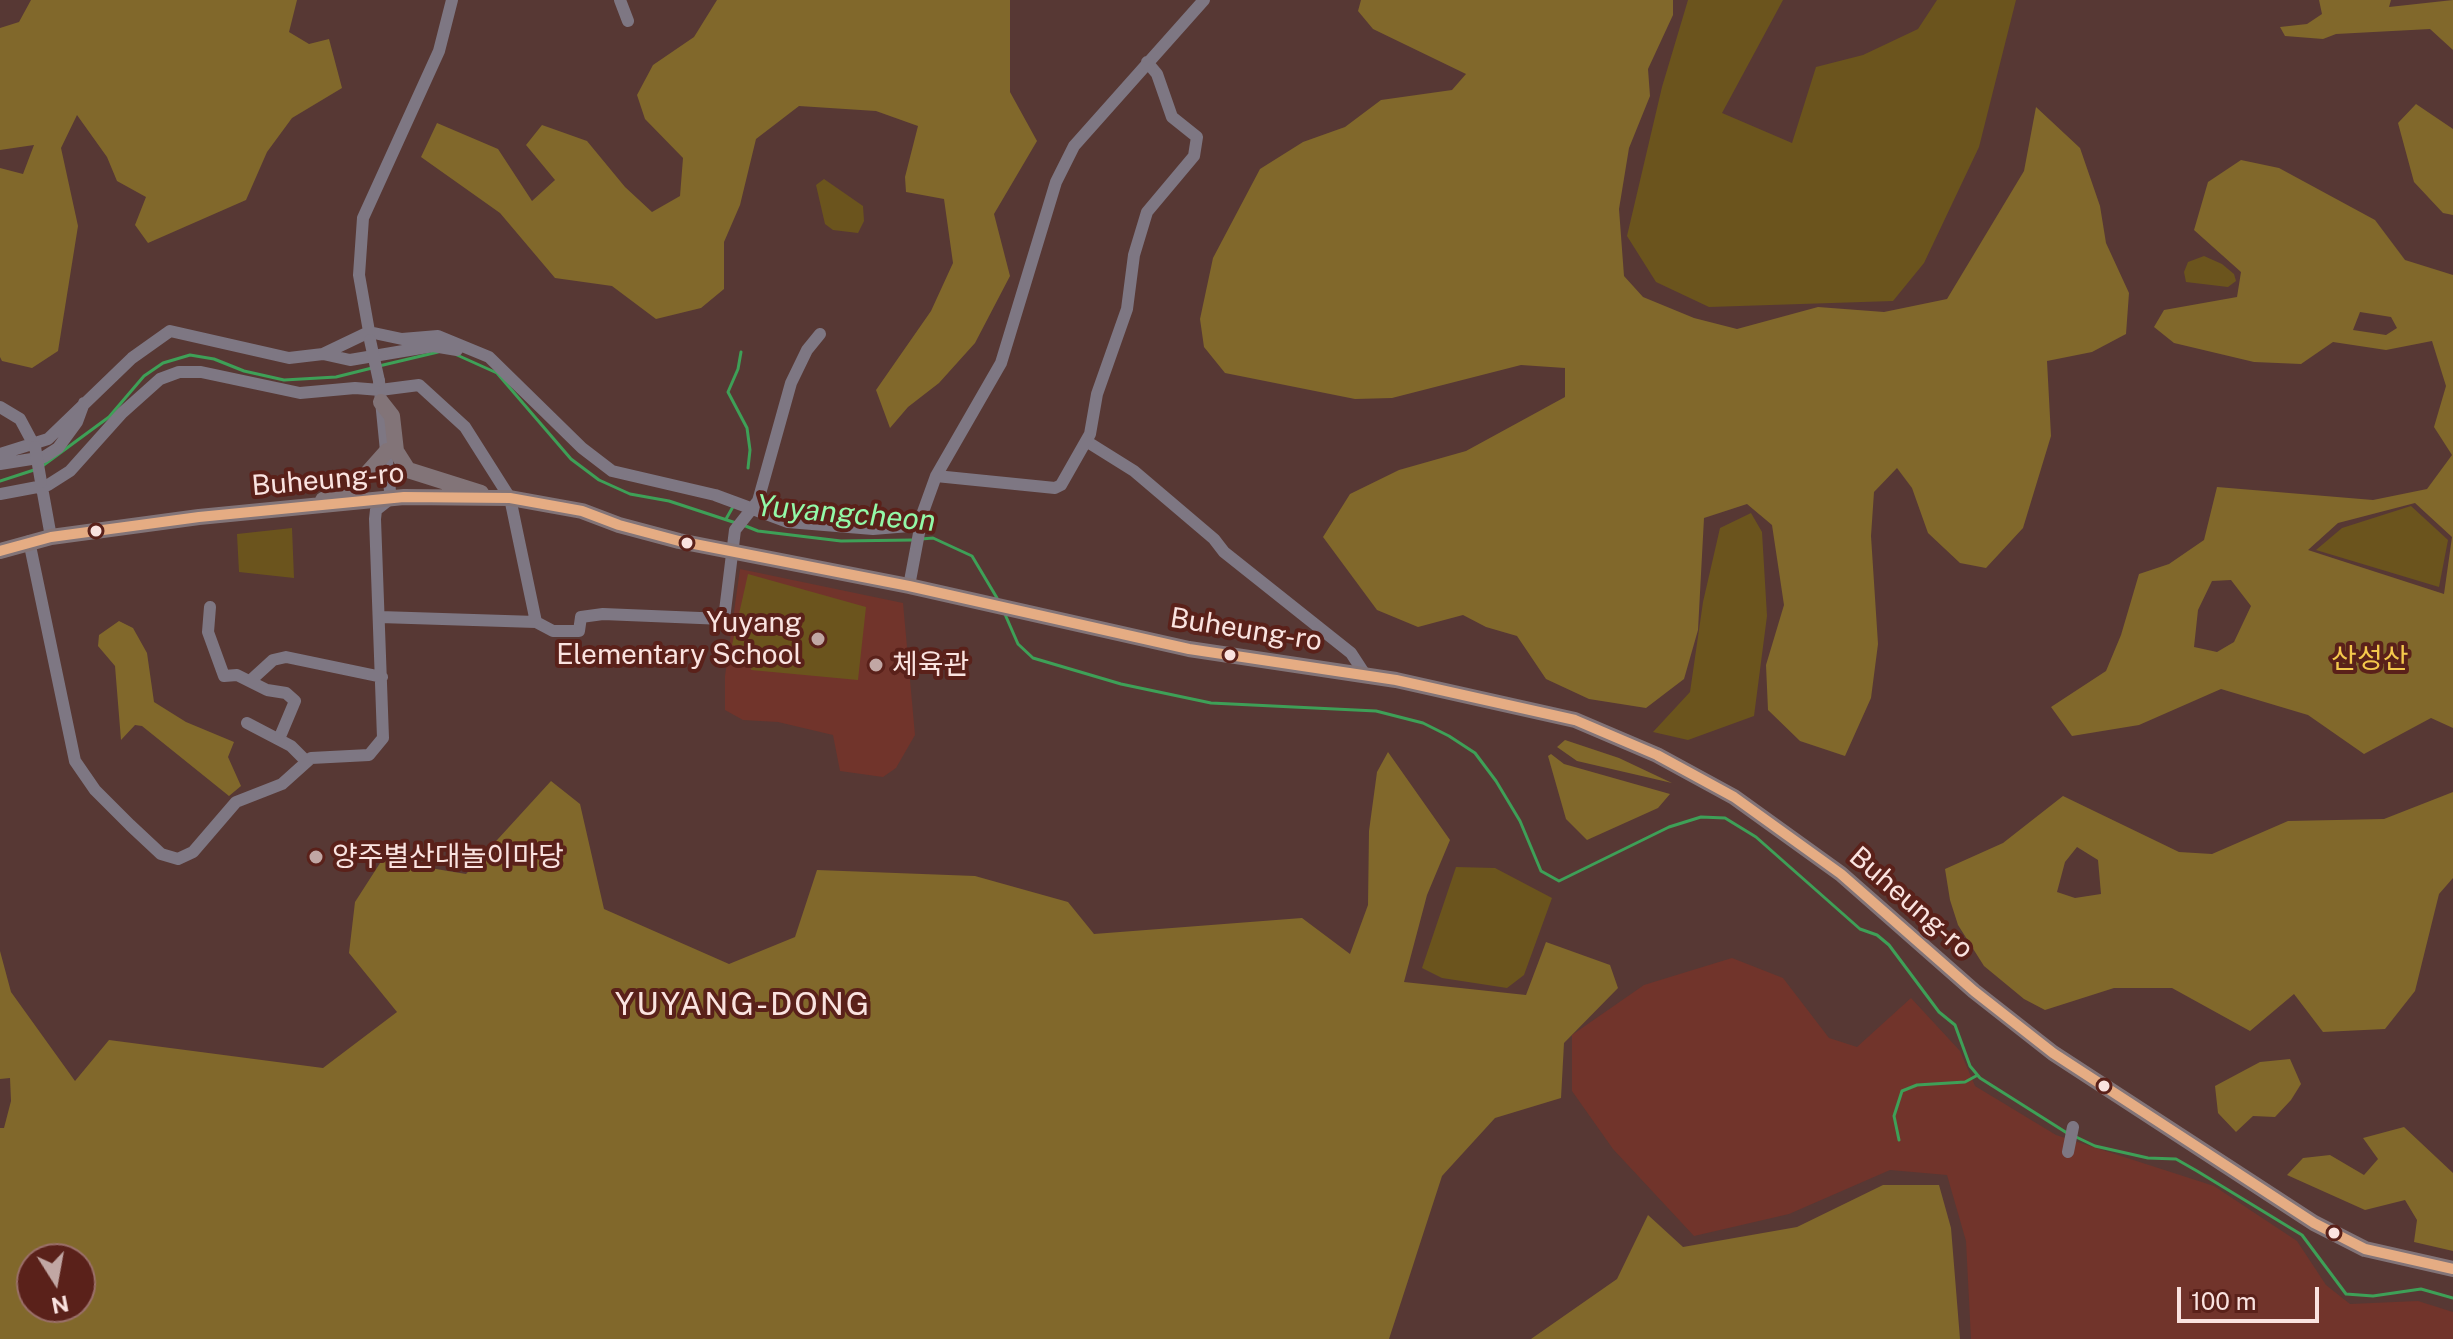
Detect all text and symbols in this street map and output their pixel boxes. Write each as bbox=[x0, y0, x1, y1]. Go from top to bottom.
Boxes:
street label: Buheung-ro bbox=[250, 457, 406, 503]
water label: Yuyangcheon bbox=[755, 488, 937, 540]
unlabelled marker bbox=[88, 523, 104, 539]
unlabelled marker bbox=[679, 535, 695, 551]
street label: Buheung-ro bbox=[1168, 601, 1324, 659]
place label: Yuyang Elementary School bbox=[556, 606, 802, 672]
marker: Yuyang Elementary School bbox=[809, 630, 827, 648]
park label: 산성산 bbox=[2331, 642, 2409, 676]
unlabelled marker bbox=[1222, 647, 1238, 663]
place label: 체육관 bbox=[892, 648, 969, 682]
marker: 체육관 bbox=[867, 656, 885, 674]
place label: 양주별산대놀이마당 bbox=[332, 840, 564, 874]
street label: Buheung-ro bbox=[1842, 840, 1980, 966]
marker: 양주별산대놀이마당 bbox=[307, 848, 325, 866]
district label: YUYANG-DONG bbox=[615, 986, 871, 1024]
unlabelled marker bbox=[2096, 1078, 2112, 1094]
unlabelled marker bbox=[2326, 1225, 2342, 1241]
north arrow bbox=[16, 1243, 96, 1323]
scale bar bbox=[2181, 1271, 2323, 1321]
text: 100 m bbox=[2191, 1287, 2257, 1315]
text: N bbox=[49, 1290, 71, 1319]

